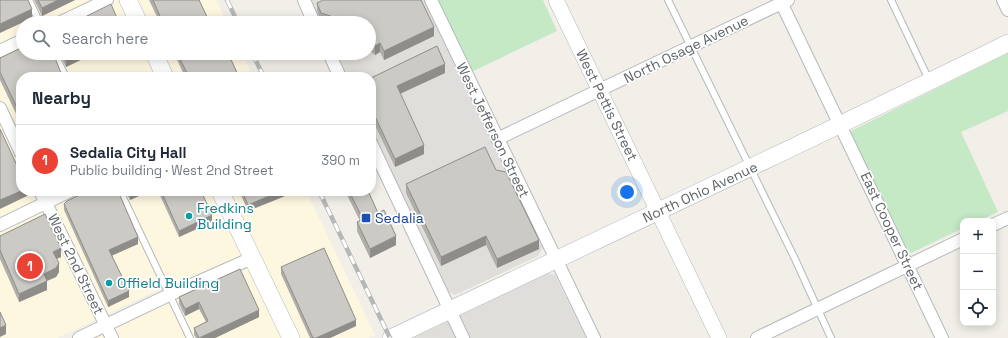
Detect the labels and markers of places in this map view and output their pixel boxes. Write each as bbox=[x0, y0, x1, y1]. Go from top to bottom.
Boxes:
place label: Fredkins Building bbox=[197, 199, 254, 233]
place label: Sedalia bbox=[375, 209, 424, 227]
marker: Fredkins Building bbox=[184, 211, 194, 221]
marker: Sedalia bbox=[360, 212, 372, 224]
pin: 1 bbox=[17, 251, 43, 281]
place label: Offield Building bbox=[117, 274, 219, 292]
marker: Offield Building bbox=[104, 278, 114, 288]

